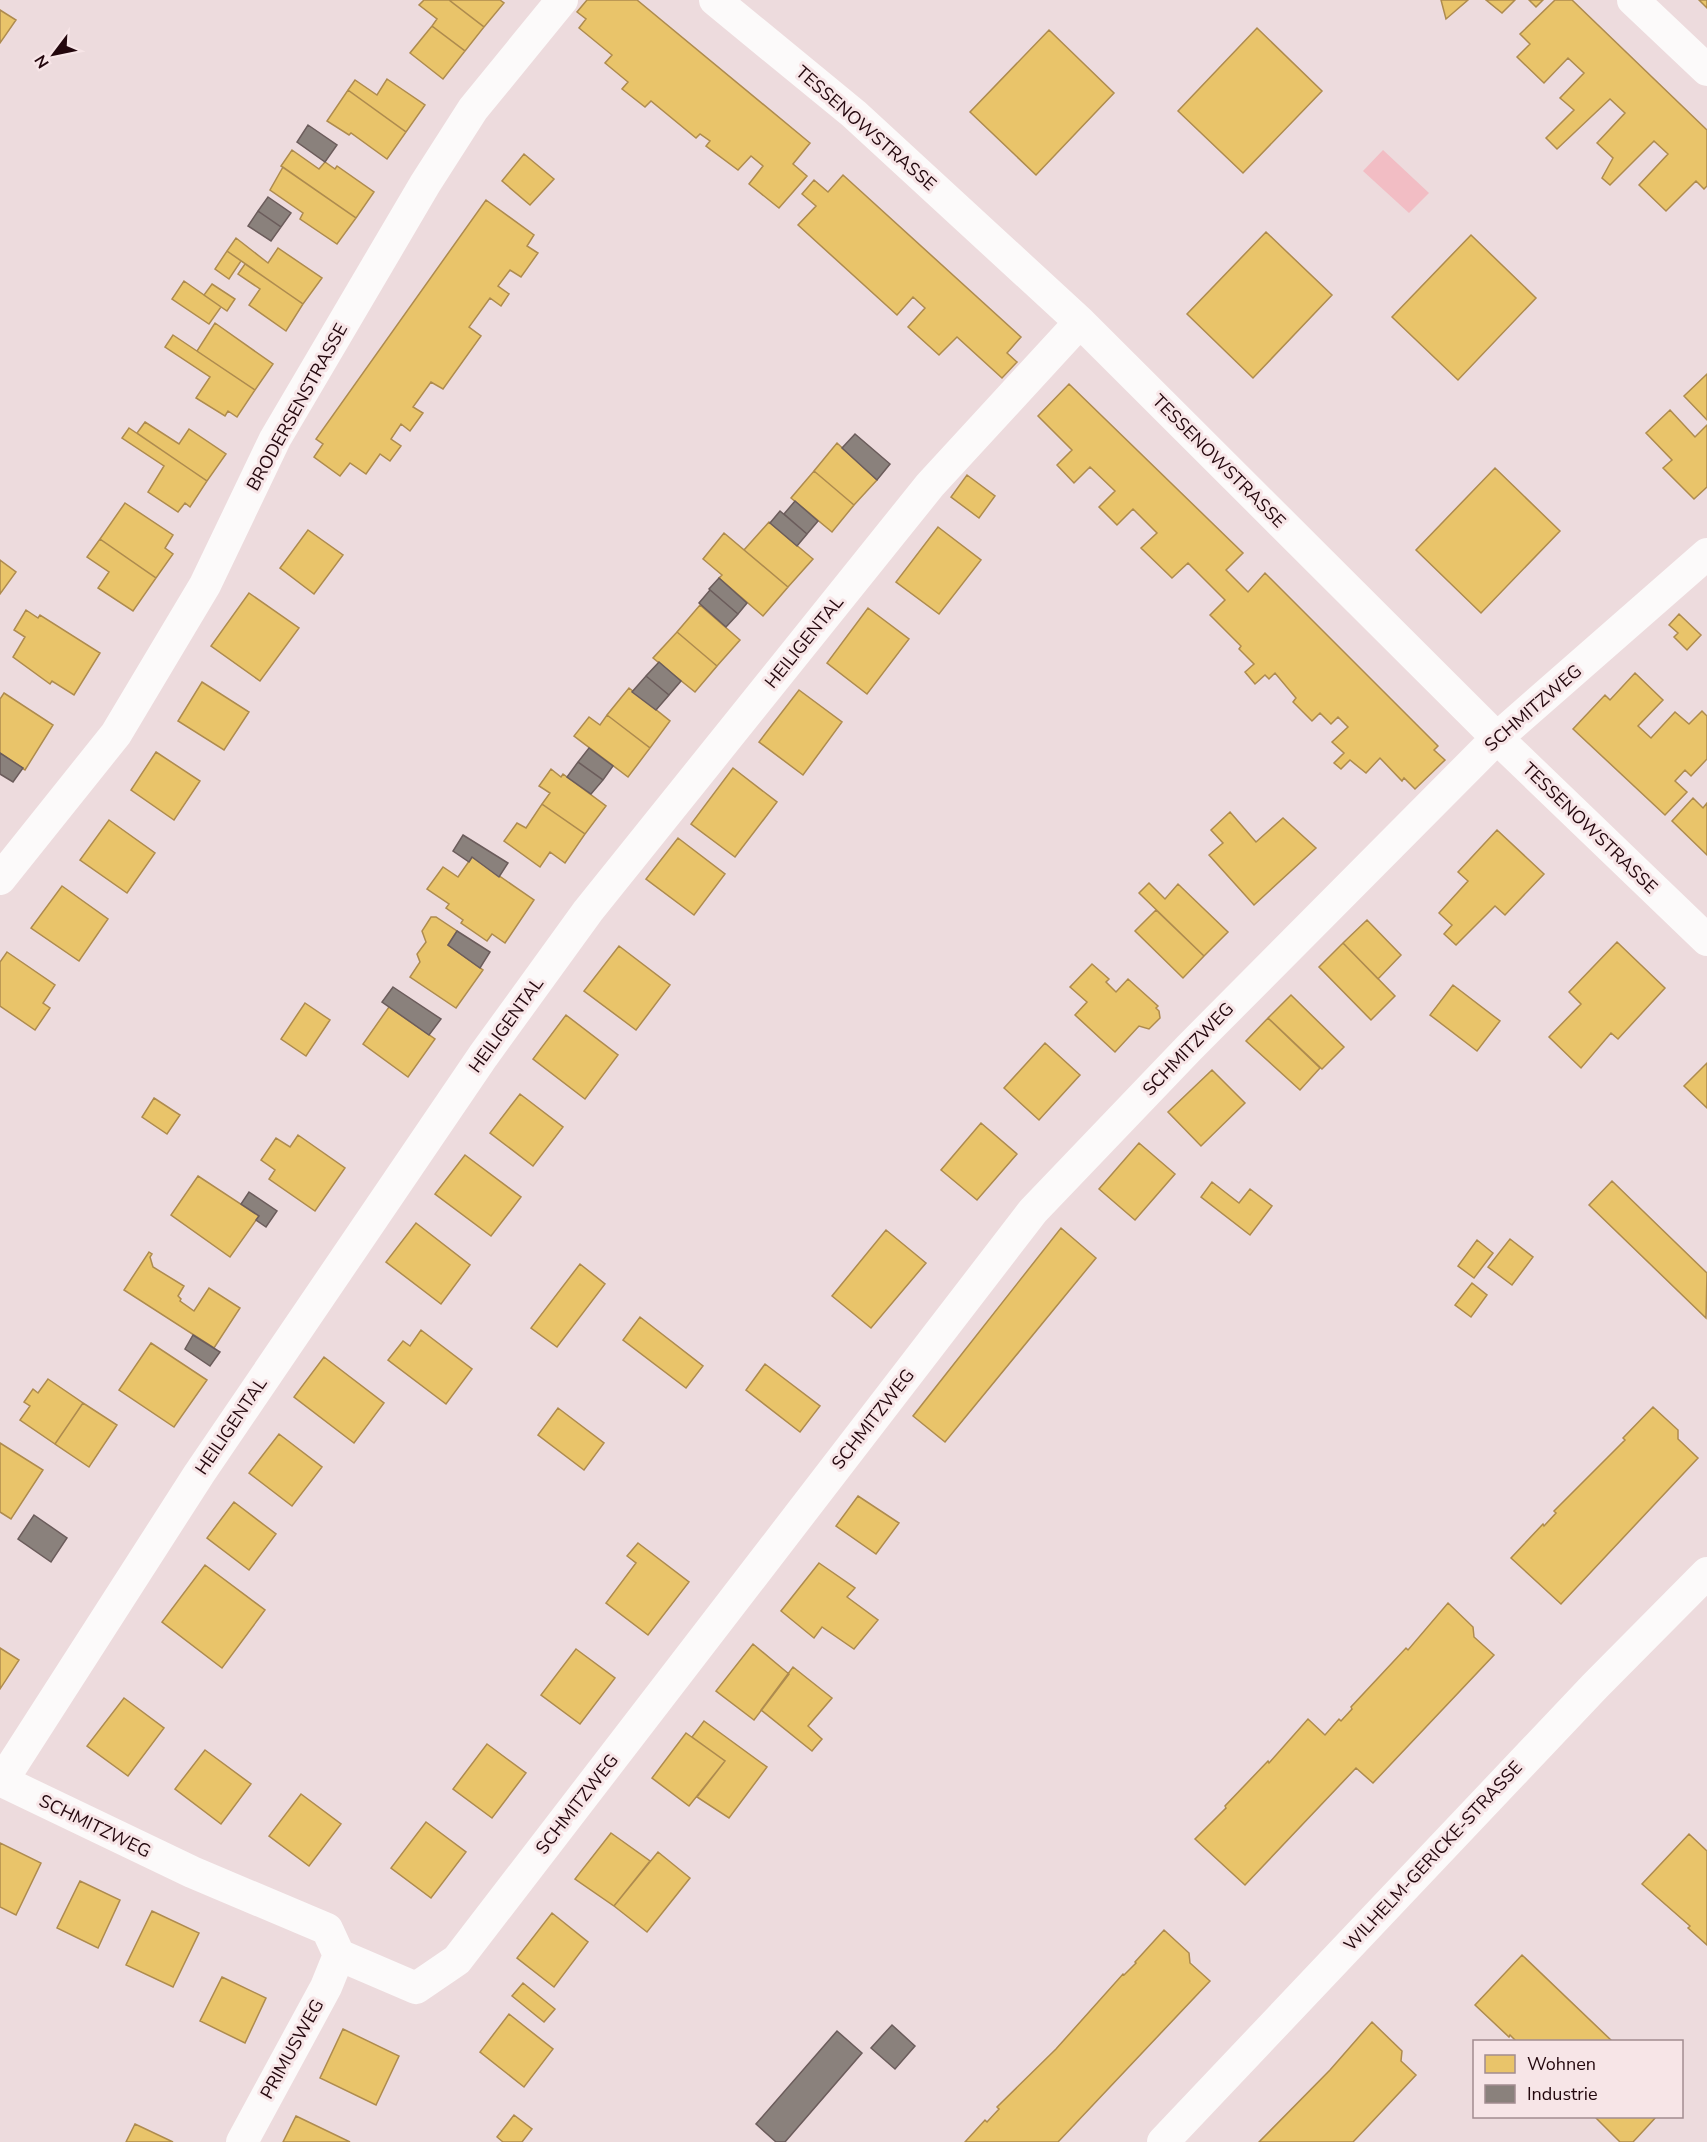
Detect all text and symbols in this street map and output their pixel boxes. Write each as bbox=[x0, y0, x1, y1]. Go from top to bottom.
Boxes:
north arrow bbox=[24, 24, 84, 84]
text: N bbox=[30, 51, 55, 72]
street label: TESSENOWSTRASSE bbox=[790, 60, 942, 196]
street label: BRODERSENSTRASSE bbox=[241, 319, 353, 495]
street label: TESSENOWSTRASSE bbox=[1147, 389, 1291, 533]
street label: HEILIGENTAL bbox=[759, 591, 849, 693]
street label: SCHMITZWEG bbox=[1479, 659, 1587, 757]
street label: TESSENOWSTRASSE bbox=[1517, 757, 1663, 899]
street label: HEILIGENTAL bbox=[463, 972, 549, 1078]
street label: SCHMITZWEG bbox=[1137, 997, 1239, 1101]
street label: SCHMITZWEG bbox=[826, 1364, 920, 1474]
street label: HEILIGENTAL bbox=[190, 1373, 273, 1479]
street label: SCHMITZWEG bbox=[530, 1749, 624, 1859]
street label: WILHELM-GERICKE-STRASSE bbox=[1338, 1756, 1528, 1956]
street label: SCHMITZWEG bbox=[35, 1789, 155, 1863]
street label: PRIMUSWEG bbox=[255, 1995, 329, 2103]
legend bbox=[1473, 2040, 1683, 2118]
text: Wohnen bbox=[1527, 2052, 1596, 2076]
text: Industrie bbox=[1527, 2082, 1598, 2106]

